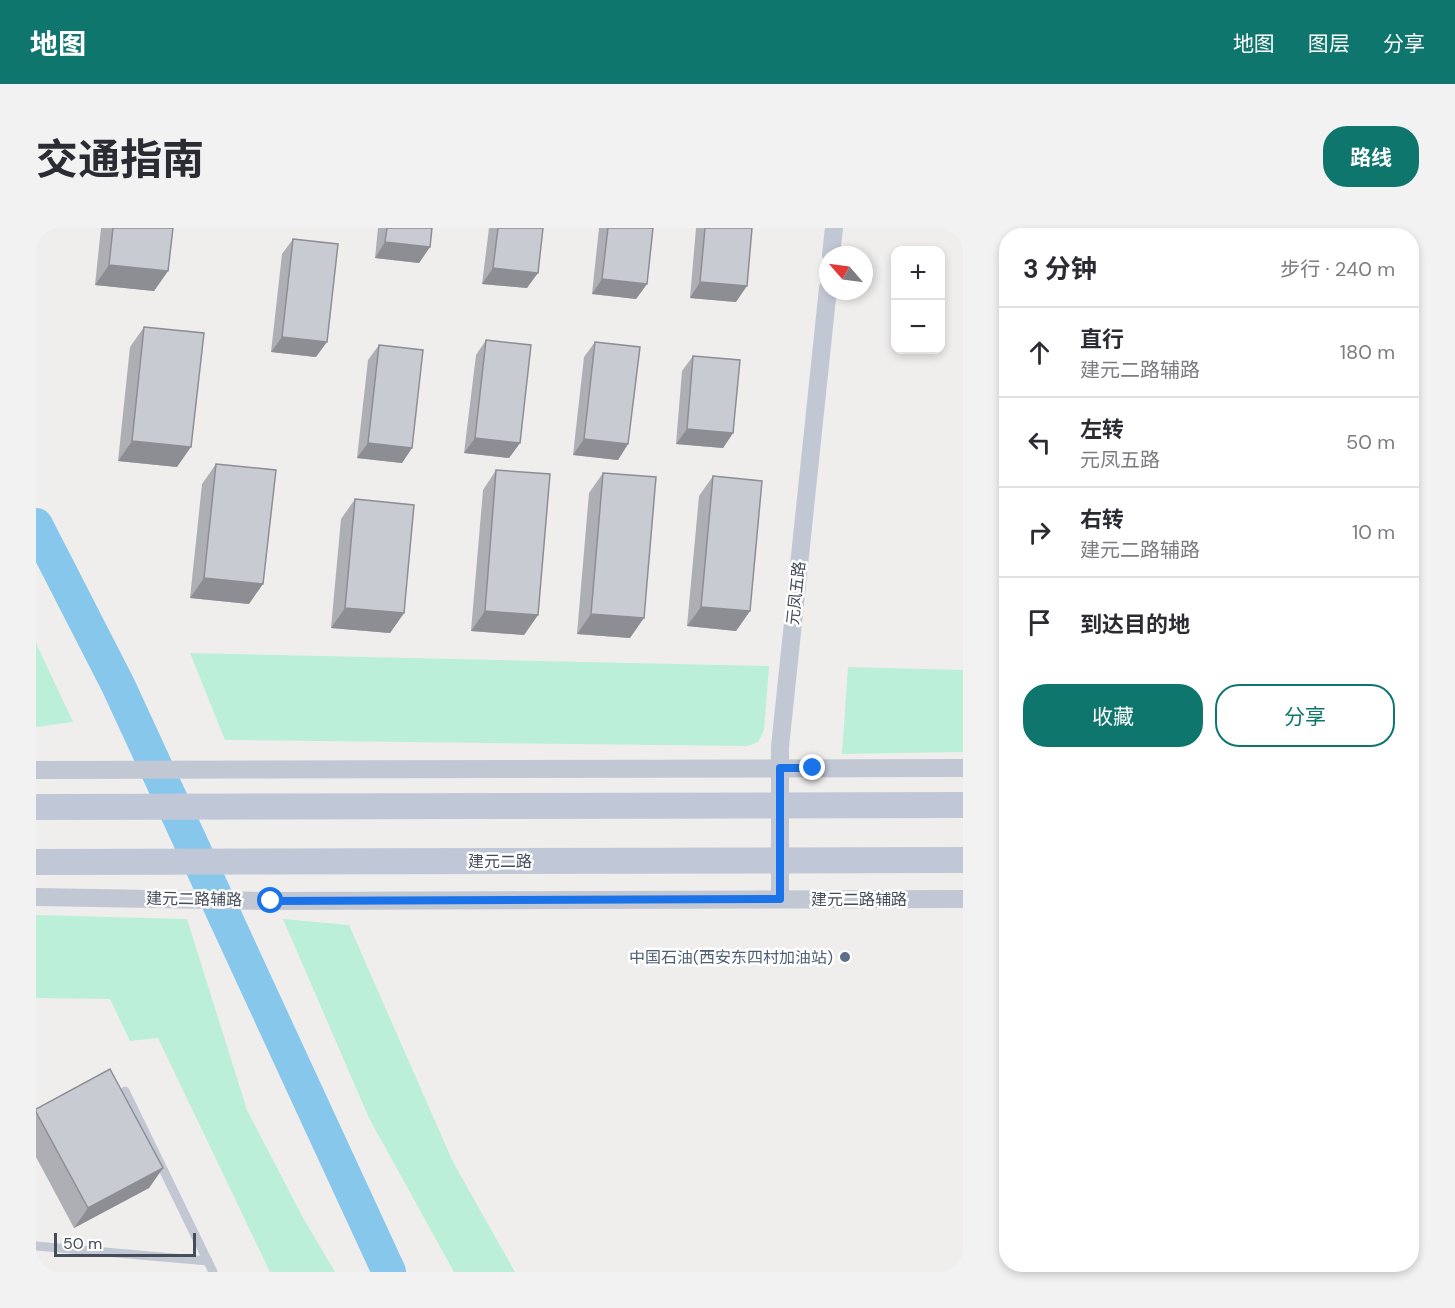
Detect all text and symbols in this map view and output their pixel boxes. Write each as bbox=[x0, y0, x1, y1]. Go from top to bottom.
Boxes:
text: 地图 bbox=[30, 26, 86, 63]
text: 地图 bbox=[1233, 30, 1275, 58]
text: 图层 bbox=[1308, 30, 1350, 58]
text: 分享 bbox=[1383, 30, 1425, 58]
button: 路线 bbox=[1323, 126, 1419, 187]
text: 交通指南 bbox=[36, 132, 204, 187]
north arrow bbox=[819, 246, 873, 300]
map controls bbox=[891, 246, 945, 354]
button: + bbox=[891, 246, 945, 300]
text: 3 分钟 bbox=[1023, 252, 1097, 286]
text: 步行 · 240 m bbox=[1280, 256, 1395, 282]
button: − bbox=[891, 300, 945, 354]
text: 直行 bbox=[1080, 325, 1124, 354]
icon: ahead bbox=[1023, 336, 1056, 369]
text: 180 m bbox=[1340, 339, 1395, 365]
text: 建元二路辅路 bbox=[1080, 357, 1200, 383]
text: 左转 bbox=[1080, 415, 1124, 444]
icon: left bbox=[1023, 426, 1056, 459]
text: 50 m bbox=[1346, 429, 1395, 455]
text: 元凤五路 bbox=[1080, 447, 1160, 473]
text: 右转 bbox=[1080, 505, 1124, 534]
icon: right bbox=[1023, 516, 1056, 549]
text: 10 m bbox=[1352, 519, 1395, 545]
text: 建元二路辅路 bbox=[1080, 537, 1200, 563]
street label: 元凤五路 bbox=[782, 560, 810, 626]
icon: arrive bbox=[1023, 606, 1056, 639]
text: 到达目的地 bbox=[1080, 610, 1190, 639]
button: 收藏 bbox=[1023, 684, 1203, 747]
button: 分享 bbox=[1215, 684, 1395, 747]
route end bbox=[799, 754, 825, 780]
street label: 建元二路 bbox=[468, 851, 532, 872]
route start bbox=[257, 887, 283, 913]
street label: 建元二路辅路 bbox=[146, 888, 242, 910]
street label: 建元二路辅路 bbox=[811, 889, 907, 910]
place label: 中国石油(西安东四村加油站) bbox=[629, 947, 833, 968]
marker: 中国石油(西安东四村加油站) bbox=[838, 950, 852, 964]
scale bar bbox=[54, 1230, 196, 1258]
text: 50 m bbox=[63, 1233, 102, 1254]

